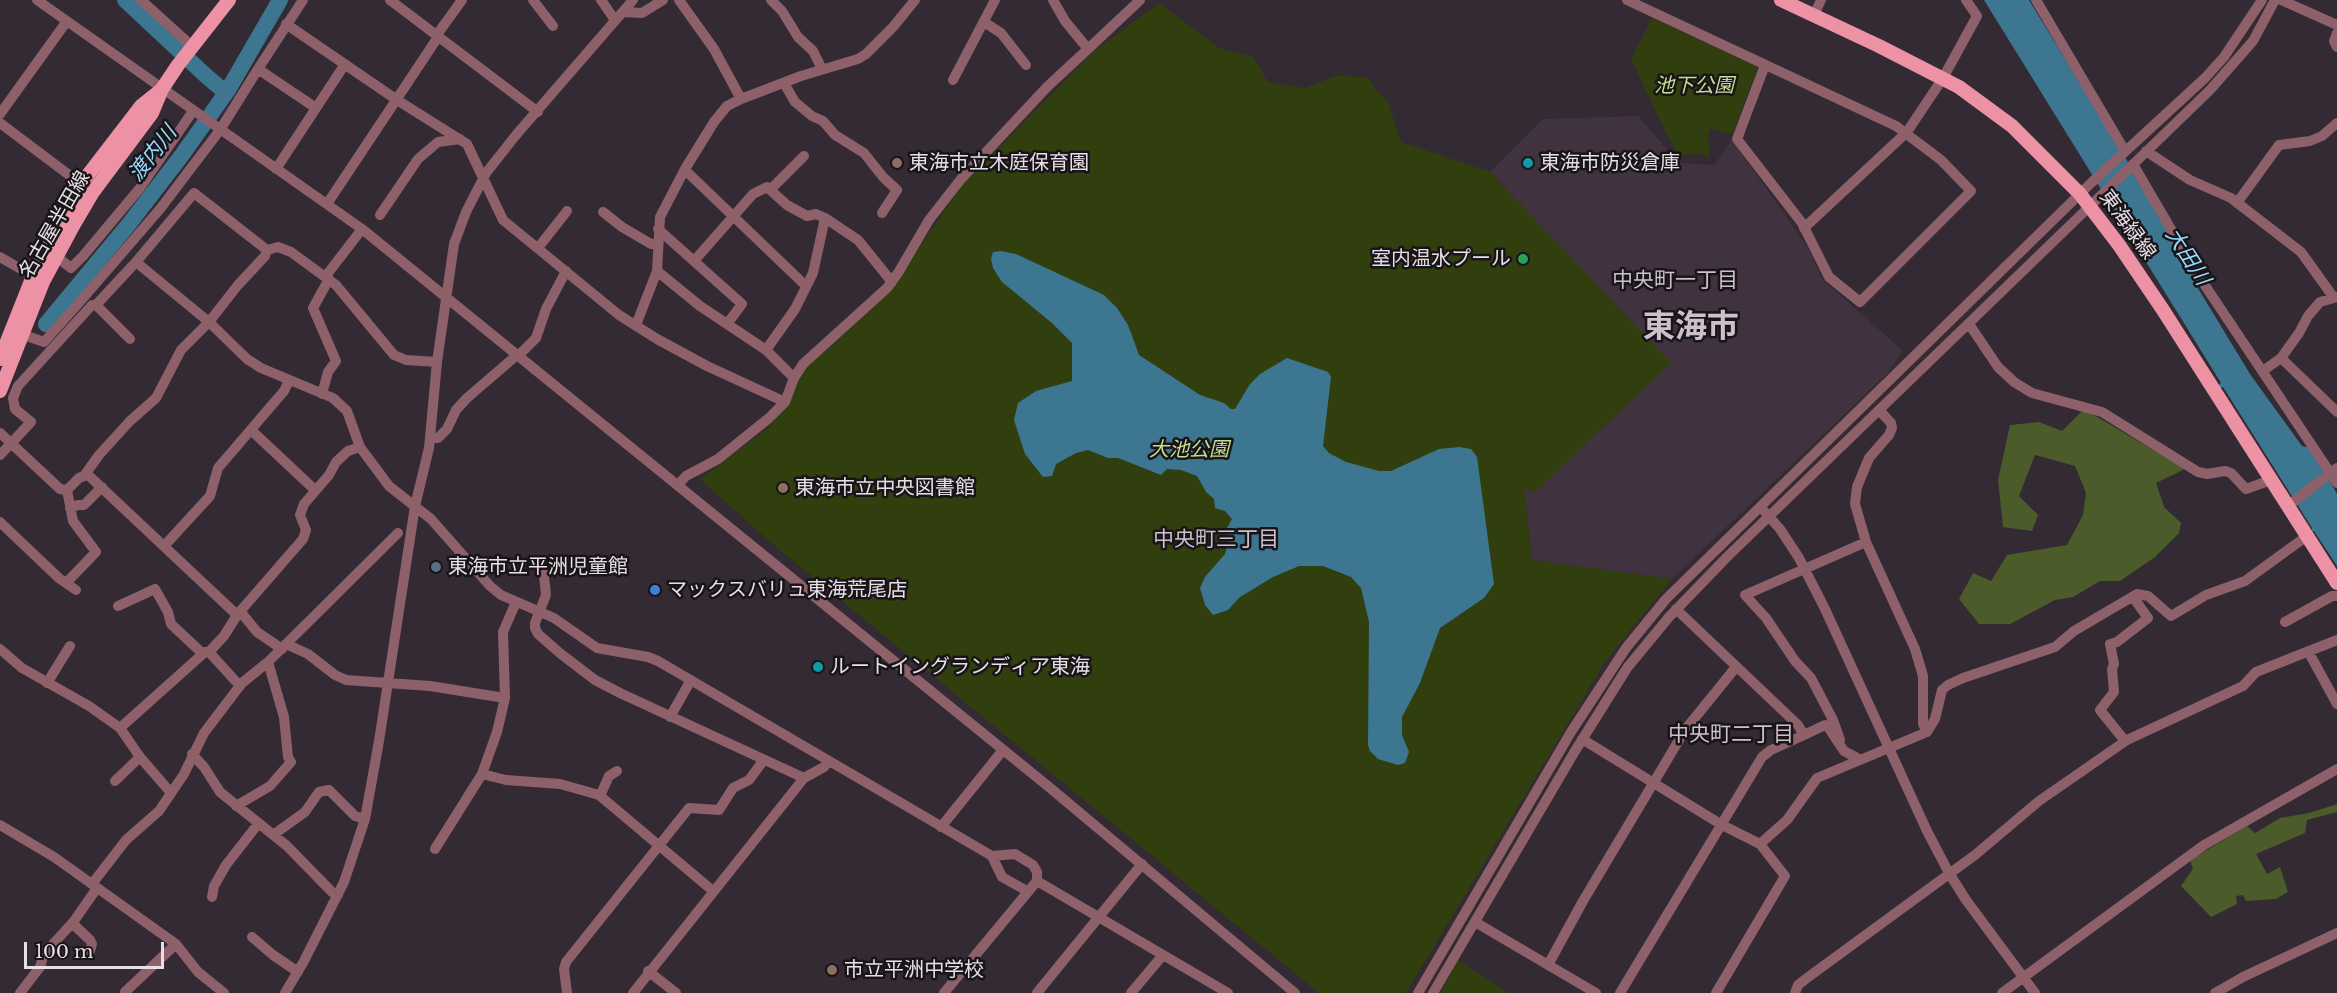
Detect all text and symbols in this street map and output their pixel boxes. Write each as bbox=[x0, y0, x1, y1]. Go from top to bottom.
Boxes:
park label: 池下公園 bbox=[1654, 74, 1734, 98]
water label: 渡内川 bbox=[124, 121, 182, 187]
place label: 東海市立木庭保育園 bbox=[909, 151, 1089, 175]
place label: 東海市防災倉庫 bbox=[1540, 151, 1680, 175]
marker: 東海市立木庭保育園 bbox=[890, 156, 904, 170]
marker: 東海市防災倉庫 bbox=[1521, 156, 1535, 170]
street label: 名古屋半田線 bbox=[15, 167, 95, 283]
street label: 東海緑線 bbox=[2094, 186, 2160, 264]
water label: 大田川 bbox=[2159, 224, 2215, 290]
place label: 室内温水プール bbox=[1371, 247, 1511, 271]
marker: 室内温水プール bbox=[1516, 252, 1530, 266]
district label: 中央町一丁目 bbox=[1612, 268, 1738, 294]
district label: 東海市 bbox=[1643, 309, 1739, 347]
park label: 大池公園 bbox=[1149, 438, 1229, 462]
place label: 東海市立中央図書館 bbox=[795, 476, 975, 500]
marker: 東海市立中央図書館 bbox=[776, 481, 790, 495]
district label: 中央町三丁目 bbox=[1153, 527, 1279, 553]
place label: 東海市立平洲児童館 bbox=[448, 555, 628, 579]
marker: 東海市立平洲児童館 bbox=[429, 560, 443, 574]
place label: マックスバリュ東海荒尾店 bbox=[667, 578, 907, 602]
marker: マックスバリュ東海荒尾店 bbox=[648, 583, 662, 597]
place label: ルートイングランディア東海 bbox=[830, 655, 1090, 679]
marker: ルートイングランディア東海 bbox=[811, 660, 825, 674]
district label: 中央町二丁目 bbox=[1668, 722, 1794, 748]
scale bar bbox=[27, 930, 166, 968]
text: 100 m bbox=[35, 941, 93, 963]
place label: 市立平洲中学校 bbox=[844, 958, 984, 982]
marker: 市立平洲中学校 bbox=[825, 963, 839, 977]

